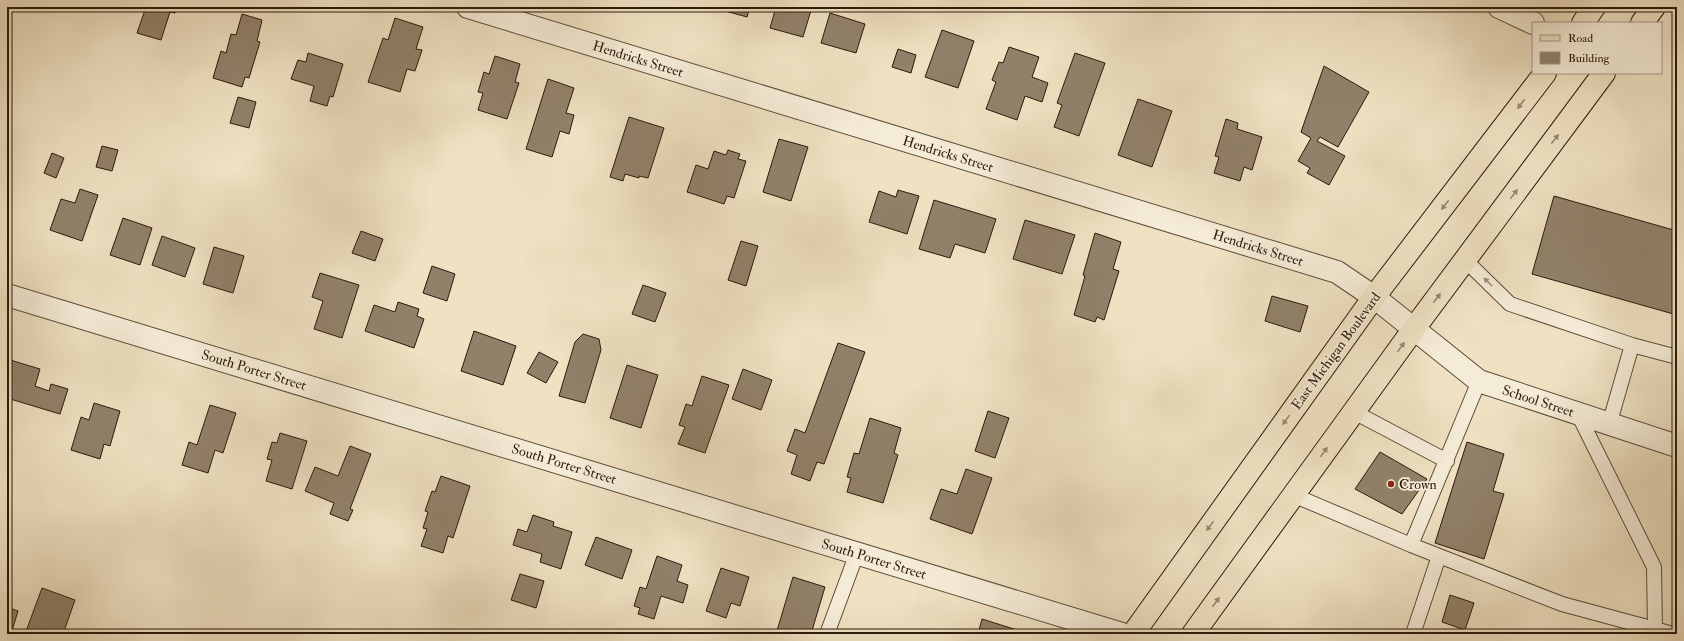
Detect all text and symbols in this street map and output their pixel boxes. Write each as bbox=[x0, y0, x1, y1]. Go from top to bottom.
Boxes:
legend bbox=[1532, 22, 1662, 74]
text: Road bbox=[1568, 31, 1593, 46]
street label: Hendricks Street bbox=[591, 37, 686, 81]
text: Building bbox=[1568, 51, 1611, 66]
one-way arrow bbox=[1518, 99, 1526, 109]
street label: Hendricks Street bbox=[901, 132, 996, 176]
one-way arrow bbox=[1551, 134, 1559, 145]
one-way arrow bbox=[1510, 189, 1518, 199]
one-way arrow bbox=[1440, 199, 1449, 210]
street label: Hendricks Street bbox=[1211, 226, 1306, 270]
one-way arrow bbox=[1483, 277, 1493, 287]
street label: East Michigan Boulevard bbox=[1288, 289, 1384, 413]
one-way arrow bbox=[1432, 293, 1441, 304]
one-way arrow bbox=[1397, 342, 1405, 352]
street label: South Porter Street bbox=[200, 346, 309, 394]
street label: School Street bbox=[1500, 381, 1576, 421]
one-way arrow bbox=[1282, 415, 1290, 426]
street label: South Porter Street bbox=[510, 440, 619, 488]
one-way arrow bbox=[1320, 447, 1328, 457]
place label: Crown bbox=[1399, 476, 1437, 493]
marker: Crown bbox=[1386, 479, 1396, 489]
one-way arrow bbox=[1206, 521, 1214, 531]
street label: South Porter Street bbox=[820, 535, 929, 583]
one-way arrow bbox=[1211, 597, 1220, 608]

